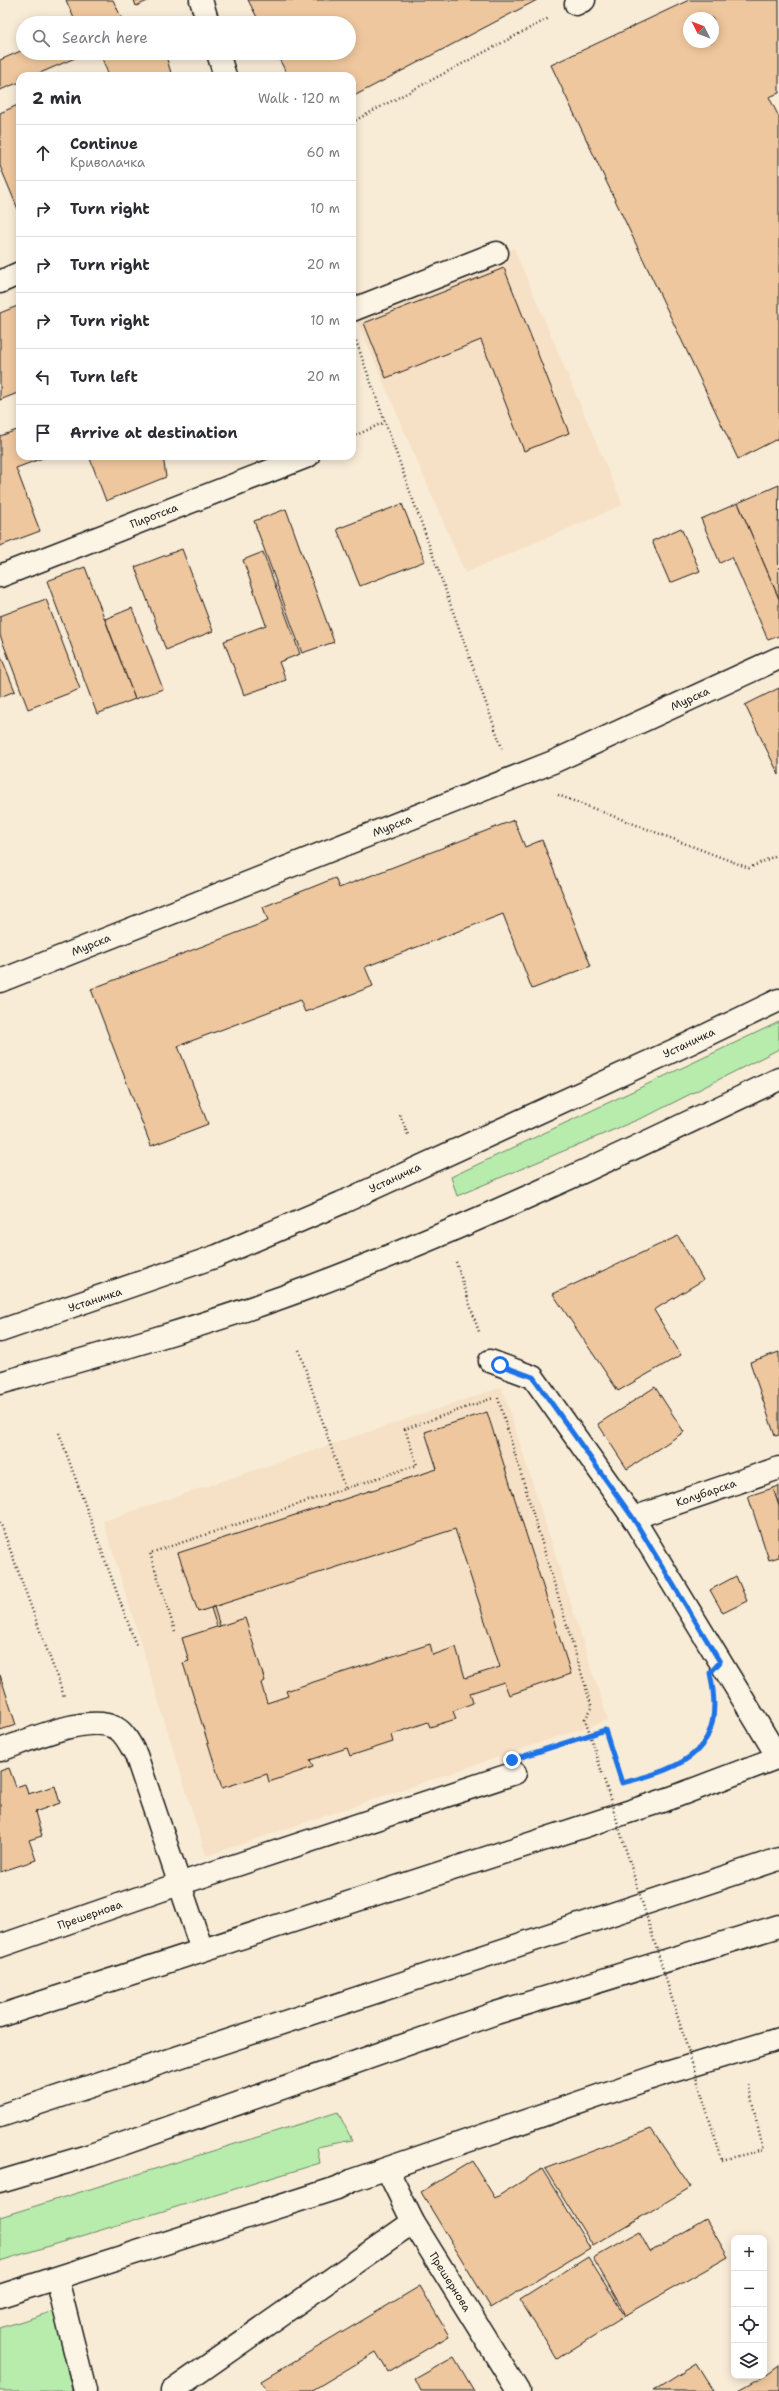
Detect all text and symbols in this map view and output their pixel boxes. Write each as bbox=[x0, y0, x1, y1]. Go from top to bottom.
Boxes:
north arrow bbox=[683, 12, 719, 48]
search box bbox=[16, 16, 356, 60]
icon: search bbox=[30, 27, 52, 49]
text: Search here bbox=[62, 28, 148, 48]
text: 2 min bbox=[32, 87, 82, 109]
text: Walk · 120 m bbox=[258, 90, 340, 107]
text: Continue bbox=[70, 134, 138, 154]
icon: ahead bbox=[32, 142, 54, 164]
text: 60 m bbox=[307, 144, 340, 161]
text: Криволачка bbox=[70, 154, 145, 171]
icon: right bbox=[32, 198, 54, 220]
text: Turn right bbox=[70, 199, 150, 219]
text: 10 m bbox=[310, 200, 340, 217]
icon: right bbox=[32, 254, 54, 276]
text: Turn right bbox=[70, 255, 150, 275]
text: 20 m bbox=[307, 256, 340, 273]
icon: right bbox=[32, 310, 54, 332]
text: Turn right bbox=[70, 311, 150, 331]
text: 10 m bbox=[310, 312, 340, 329]
icon: left bbox=[32, 366, 54, 388]
text: Turn left bbox=[70, 367, 138, 387]
text: 20 m bbox=[307, 368, 340, 385]
icon: arrive bbox=[32, 422, 54, 444]
text: Arrive at destination bbox=[70, 423, 238, 443]
street label: Пиротска bbox=[128, 500, 180, 532]
street label: Мурска bbox=[668, 683, 712, 714]
street label: Мурска bbox=[370, 811, 414, 841]
street label: Мурска bbox=[69, 930, 113, 960]
street label: Устаничка bbox=[661, 1024, 718, 1062]
street label: Устаничка bbox=[367, 1159, 424, 1197]
street label: Устаничка bbox=[66, 1284, 124, 1316]
route start bbox=[491, 1356, 509, 1374]
street label: Колубарска bbox=[674, 1476, 738, 1510]
route end bbox=[503, 1751, 521, 1769]
street label: Прешернова bbox=[56, 1897, 125, 1933]
map controls bbox=[731, 2235, 767, 2379]
button: + bbox=[731, 2235, 767, 2271]
street label: Прешернова bbox=[426, 2249, 474, 2315]
button: − bbox=[731, 2271, 767, 2307]
button: locate bbox=[731, 2307, 767, 2343]
button: layers bbox=[731, 2343, 767, 2379]

